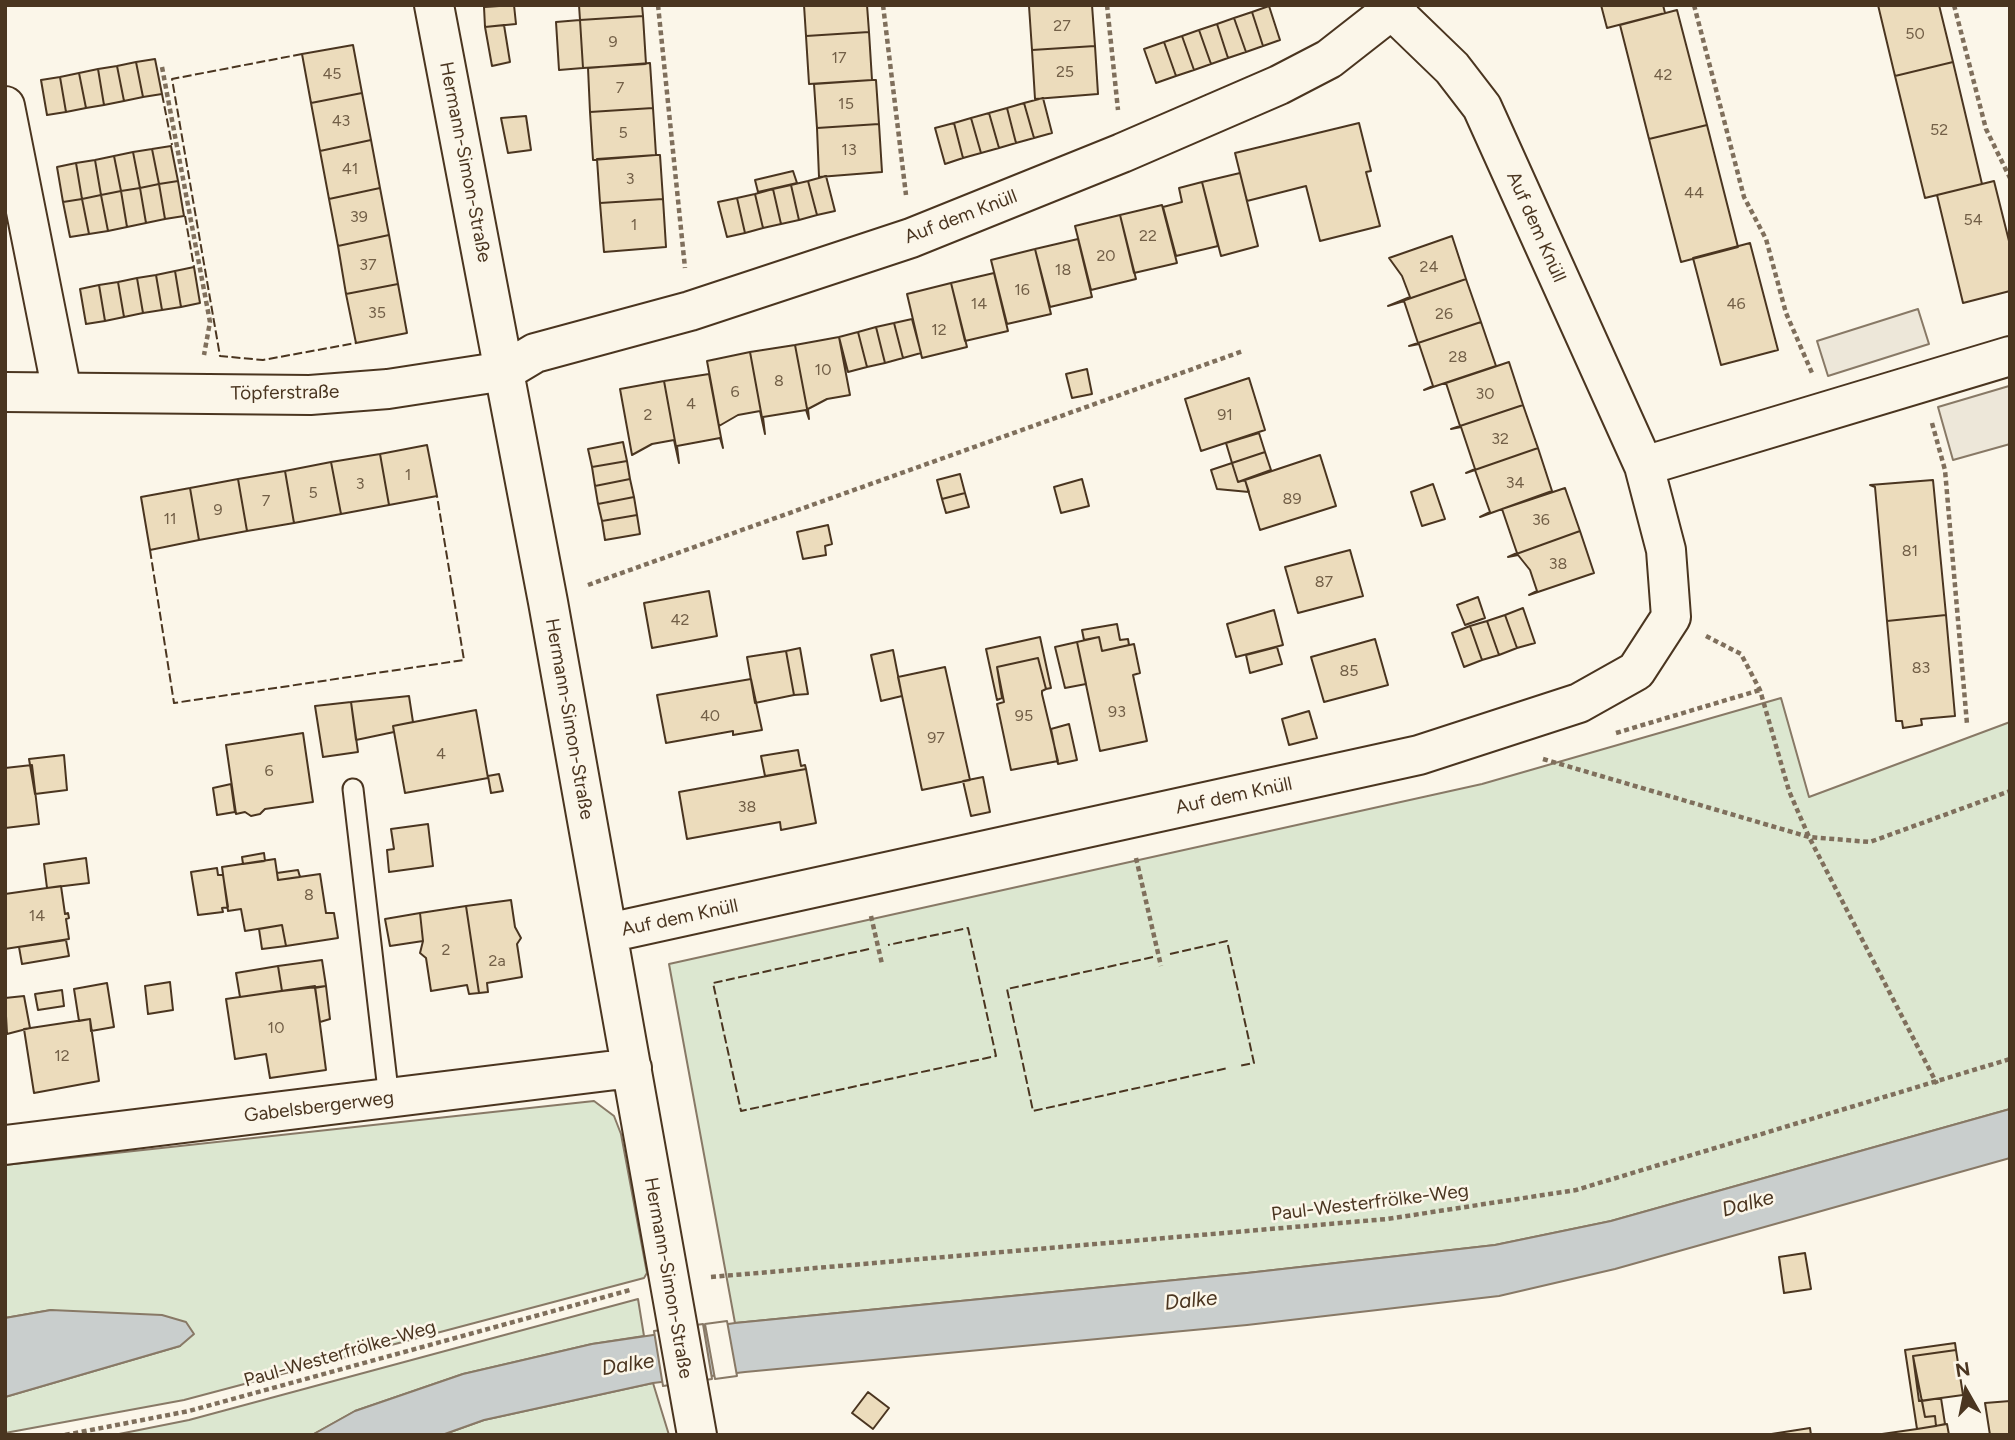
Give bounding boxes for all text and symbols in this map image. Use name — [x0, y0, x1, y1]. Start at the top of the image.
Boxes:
house number: 27 — [1053, 16, 1071, 36]
house number: 50 — [1905, 24, 1925, 44]
house number: 9 — [608, 32, 618, 52]
house number: 17 — [831, 48, 847, 68]
street label: Hermann-Simon-Straße — [434, 60, 496, 264]
house number: 25 — [1056, 62, 1074, 82]
house number: 45 — [322, 64, 342, 84]
house number: 42 — [1654, 65, 1672, 85]
house number: 7 — [616, 78, 624, 98]
house number: 15 — [838, 94, 854, 114]
house number: 43 — [332, 111, 350, 131]
house number: 52 — [1930, 120, 1948, 140]
house number: 5 — [618, 123, 628, 143]
house number: 13 — [841, 140, 857, 160]
house number: 41 — [342, 159, 358, 179]
street label: Auf dem Knüll — [1501, 168, 1571, 286]
house number: 3 — [626, 169, 634, 189]
house number: 44 — [1684, 183, 1704, 203]
street label: Auf dem Knüll — [902, 185, 1020, 249]
house number: 39 — [350, 207, 368, 227]
house number: 54 — [1963, 210, 1983, 230]
house number: 1 — [631, 215, 637, 235]
house number: 22 — [1139, 226, 1157, 246]
house number: 20 — [1096, 246, 1116, 266]
house number: 37 — [359, 255, 377, 275]
house number: 24 — [1420, 257, 1438, 277]
house number: 18 — [1055, 260, 1071, 280]
house number: 16 — [1014, 280, 1030, 300]
house number: 14 — [971, 294, 987, 314]
house number: 46 — [1727, 294, 1745, 314]
house number: 35 — [368, 303, 386, 323]
house number: 26 — [1435, 304, 1453, 324]
house number: 12 — [931, 320, 947, 340]
house number: 28 — [1449, 347, 1467, 367]
house number: 10 — [815, 360, 831, 380]
house number: 8 — [774, 371, 784, 391]
street label: Töpferstraße — [231, 381, 339, 405]
house number: 6 — [730, 382, 740, 402]
house number: 30 — [1476, 384, 1494, 404]
house number: 4 — [686, 394, 696, 414]
house number: 2 — [644, 405, 652, 425]
house number: 91 — [1217, 405, 1233, 425]
house number: 32 — [1491, 429, 1509, 449]
house number: 1 — [405, 465, 411, 485]
house number: 34 — [1506, 473, 1524, 493]
house number: 3 — [356, 474, 364, 494]
house number: 5 — [308, 483, 318, 503]
house number: 89 — [1283, 489, 1301, 509]
house number: 7 — [262, 491, 270, 511]
house number: 9 — [213, 500, 223, 520]
house number: 11 — [163, 509, 177, 529]
house number: 36 — [1532, 510, 1550, 530]
house number: 81 — [1902, 541, 1918, 561]
house number: 38 — [1549, 554, 1567, 574]
house number: 87 — [1315, 572, 1333, 592]
house number: 42 — [671, 610, 689, 630]
street label: Hermann-Simon-Straße — [540, 617, 598, 821]
house number: 83 — [1912, 658, 1930, 678]
house number: 85 — [1339, 661, 1359, 681]
house number: 93 — [1108, 702, 1126, 722]
house number: 40 — [700, 706, 720, 726]
house number: 95 — [1015, 706, 1033, 726]
house number: 97 — [927, 728, 945, 748]
house number: 4 — [436, 744, 446, 764]
house number: 6 — [264, 761, 274, 781]
street label: Auf dem Knüll — [1174, 773, 1294, 819]
house number: 38 — [738, 797, 756, 817]
house number: 8 — [304, 885, 314, 905]
street label: Auf dem Knüll — [620, 895, 740, 941]
house number: 14 — [29, 906, 45, 926]
house number: 2 — [442, 940, 450, 960]
house number: 2a — [488, 951, 506, 971]
house number: 10 — [268, 1018, 284, 1038]
house number: 12 — [54, 1046, 70, 1066]
street label: Gabelsbergerweg — [243, 1086, 395, 1128]
street label: Hermann-Simon-Straße — [639, 1176, 697, 1380]
street label: Paul-Westerfrölke-Weg — [1270, 1180, 1470, 1226]
water label: Dalke — [1719, 1185, 1777, 1223]
water label: Dalke — [1163, 1286, 1219, 1316]
street label: Paul-Westerfrölke-Weg — [241, 1316, 439, 1392]
water label: Dalke — [600, 1348, 656, 1382]
north arrow — [1931, 1356, 2001, 1426]
text: N — [1954, 1357, 1972, 1382]

